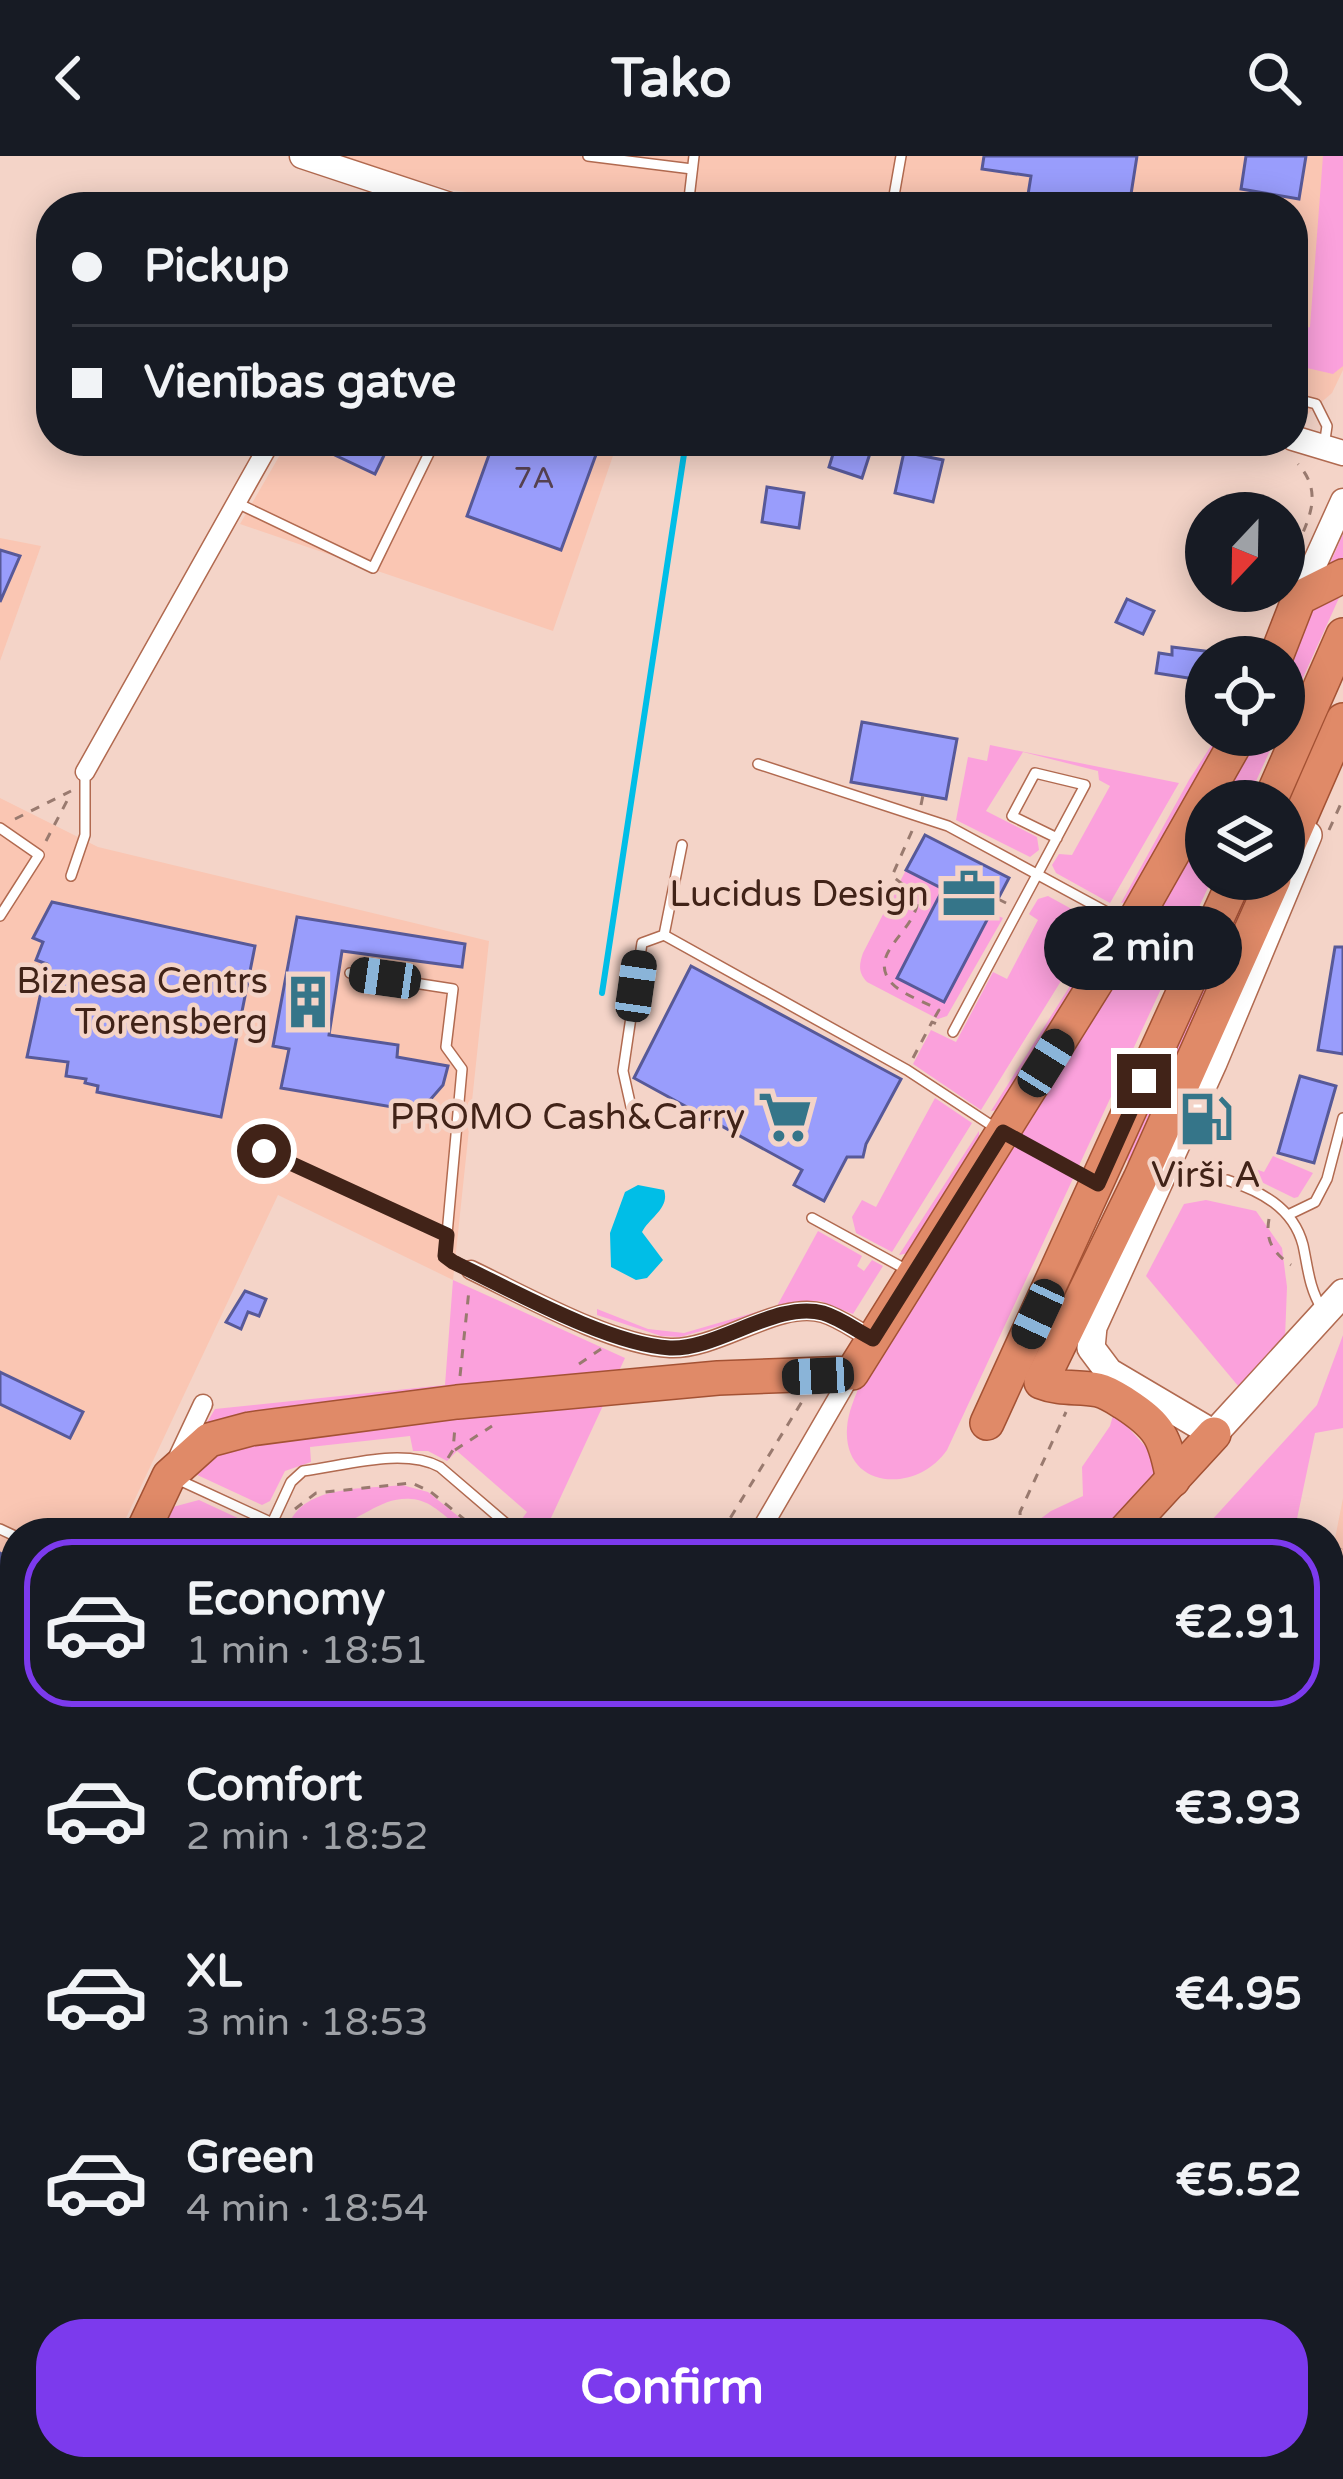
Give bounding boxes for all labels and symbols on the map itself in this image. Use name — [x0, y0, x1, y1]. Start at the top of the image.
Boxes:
house number: 7A — [513, 460, 555, 497]
north arrow — [1185, 492, 1305, 612]
office icon: Lucidus Design — [940, 865, 998, 923]
place label: Lucidus Design — [669, 873, 929, 916]
callout: 2 min — [1045, 907, 1243, 991]
car — [613, 948, 659, 1024]
car — [347, 955, 423, 1001]
place label: Biznesa Centrs Torensberg — [16, 960, 268, 1044]
building icon: Biznesa Centrs Torensberg — [279, 973, 337, 1031]
car — [1012, 1023, 1080, 1103]
route end — [1117, 1054, 1171, 1108]
supermarket icon: PROMO Cash&Carry — [756, 1088, 814, 1146]
fuel station icon: Virši A — [1177, 1090, 1235, 1148]
place label: PROMO Cash&Carry — [390, 1096, 745, 1139]
route start — [237, 1124, 291, 1178]
place label: Virši A — [1151, 1154, 1261, 1197]
car — [1006, 1274, 1070, 1354]
car — [781, 1356, 855, 1396]

